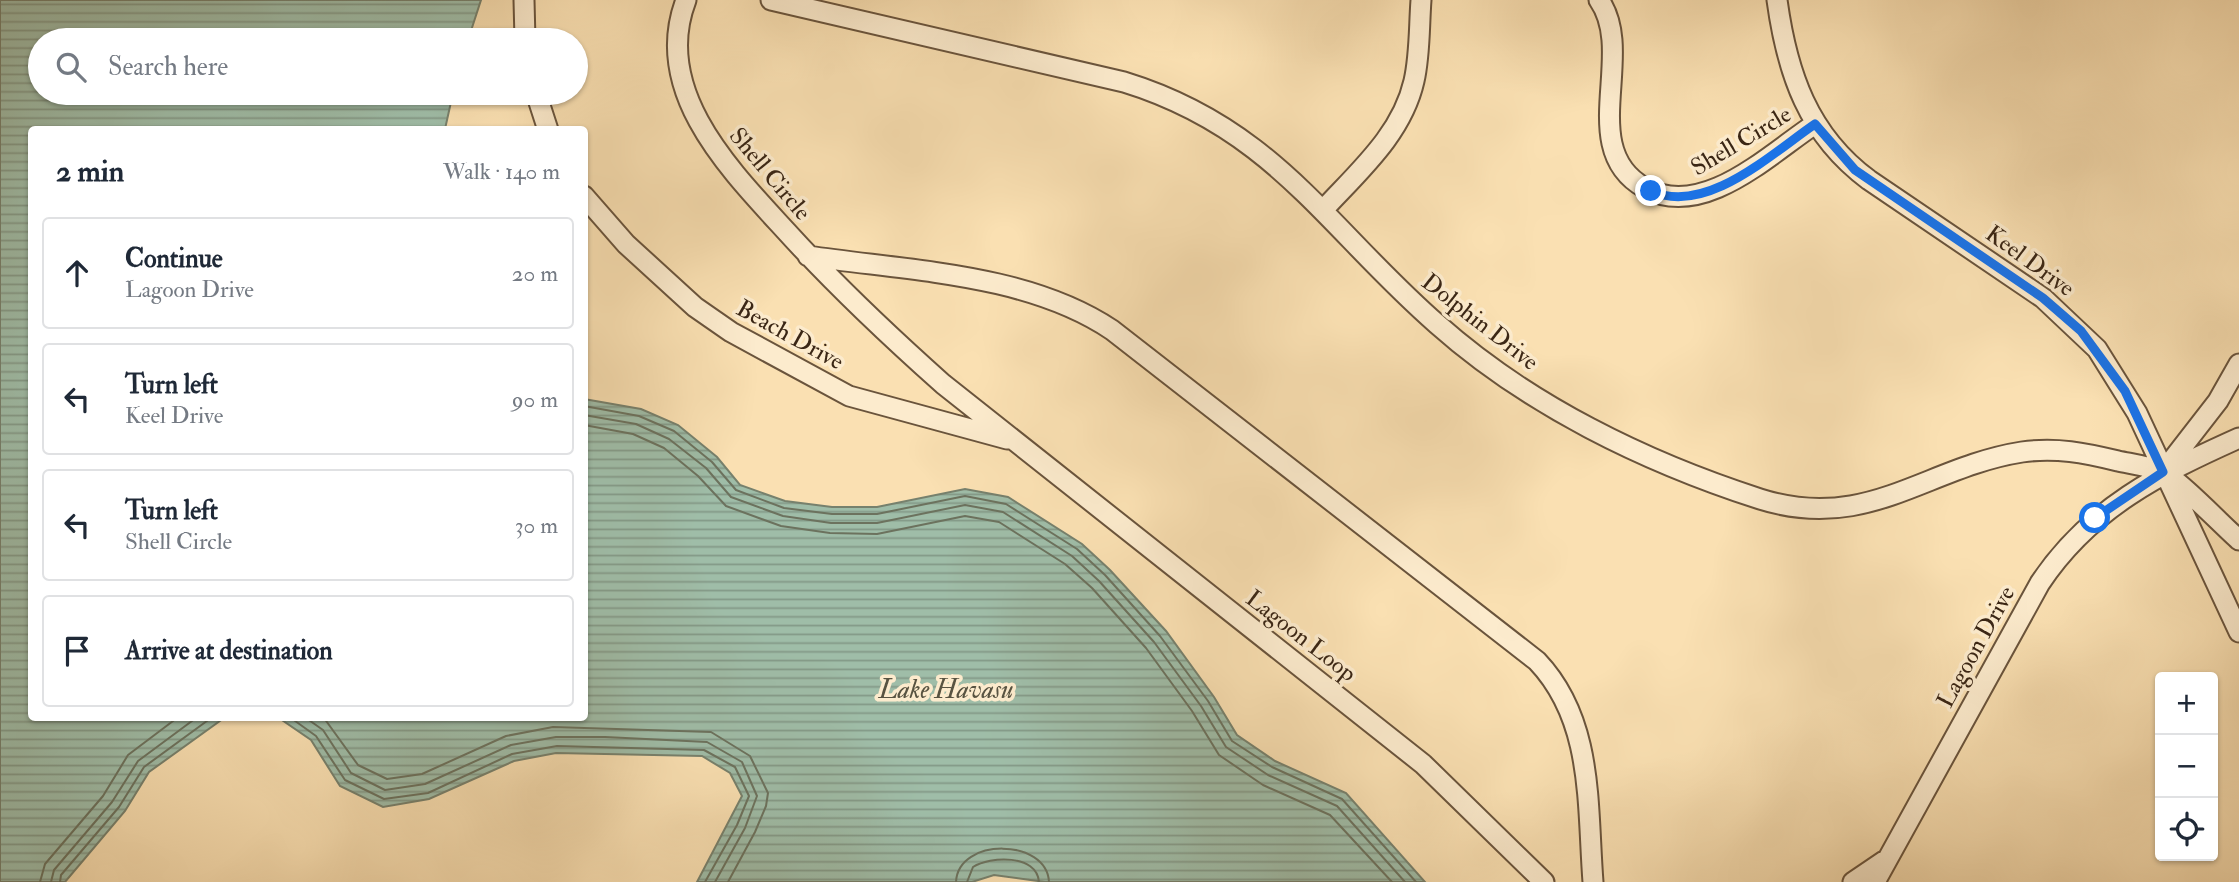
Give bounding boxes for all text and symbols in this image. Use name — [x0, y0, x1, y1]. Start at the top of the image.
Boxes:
search box — [28, 28, 588, 105]
icon: search — [52, 48, 90, 86]
text: Search here — [108, 51, 228, 83]
street label: Shell Circle — [1685, 99, 1797, 183]
street label: Shell Circle — [722, 121, 818, 227]
text: 2 min — [56, 153, 124, 190]
text: Walk · 140 m — [443, 157, 560, 186]
route end — [1635, 175, 1666, 206]
street label: Keel Drive — [1979, 218, 2081, 304]
text: Continue — [125, 243, 223, 275]
icon: ahead — [58, 254, 96, 292]
text: 20 m — [512, 259, 558, 288]
street label: Dolphin Drive — [1415, 267, 1545, 377]
text: Lagoon Drive — [125, 275, 254, 304]
street label: Beach Drive — [731, 293, 849, 377]
text: Turn left — [125, 369, 218, 401]
icon: left — [58, 380, 96, 418]
text: 90 m — [512, 385, 558, 414]
text: Keel Drive — [125, 401, 223, 430]
text: Turn left — [125, 495, 218, 527]
route start — [2079, 502, 2110, 533]
icon: left — [58, 506, 96, 544]
text: 30 m — [515, 511, 558, 540]
text: Shell Circle — [125, 527, 232, 556]
street label: Lagoon Drive — [1930, 581, 2022, 713]
street label: Lagoon Loop — [1239, 583, 1363, 689]
icon: arrive — [58, 632, 96, 670]
text: Arrive at destination — [125, 635, 333, 667]
map controls — [2155, 672, 2218, 861]
button: + — [2155, 672, 2218, 735]
water label: Lake Havasu — [878, 674, 1013, 706]
button: − — [2155, 735, 2218, 798]
button: locate — [2155, 798, 2218, 861]

